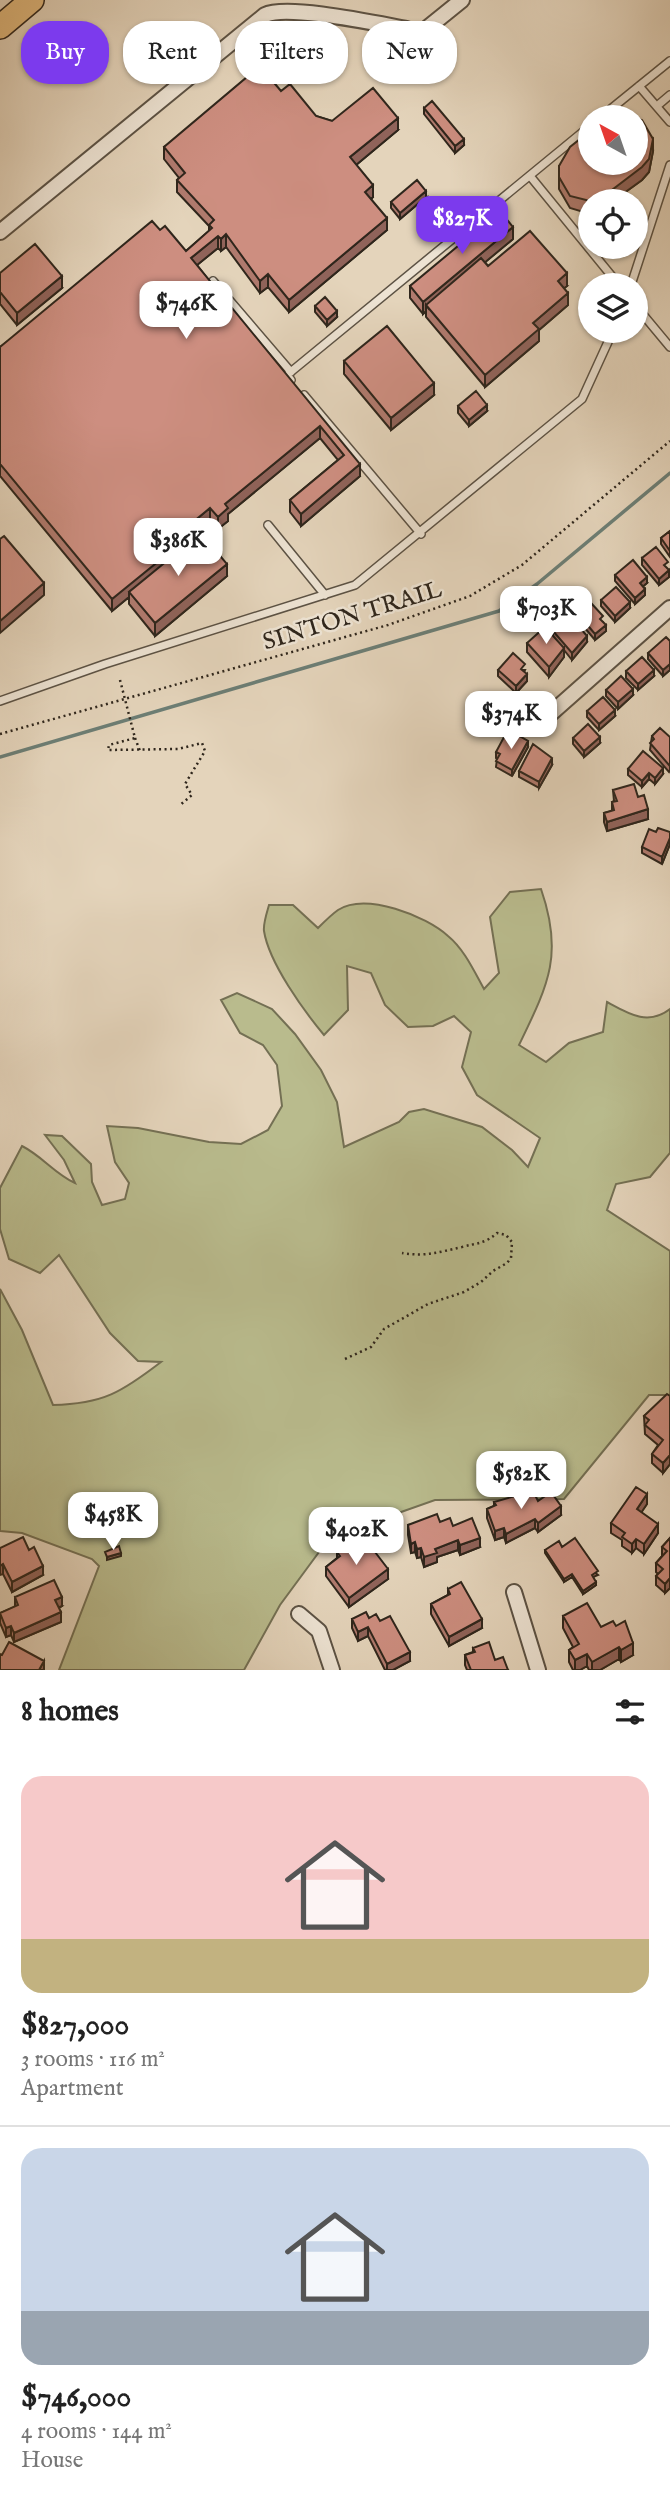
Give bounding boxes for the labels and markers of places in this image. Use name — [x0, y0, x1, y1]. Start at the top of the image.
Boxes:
pin: $827K — [413, 196, 511, 256]
pin: $746K — [137, 282, 235, 341]
pin: $386K — [129, 518, 227, 578]
pin: $703K — [497, 586, 595, 646]
pin: $374K — [462, 692, 560, 751]
pin: $582K — [472, 1452, 570, 1511]
pin: $458K — [64, 1492, 162, 1552]
pin: $402K — [307, 1508, 405, 1567]

